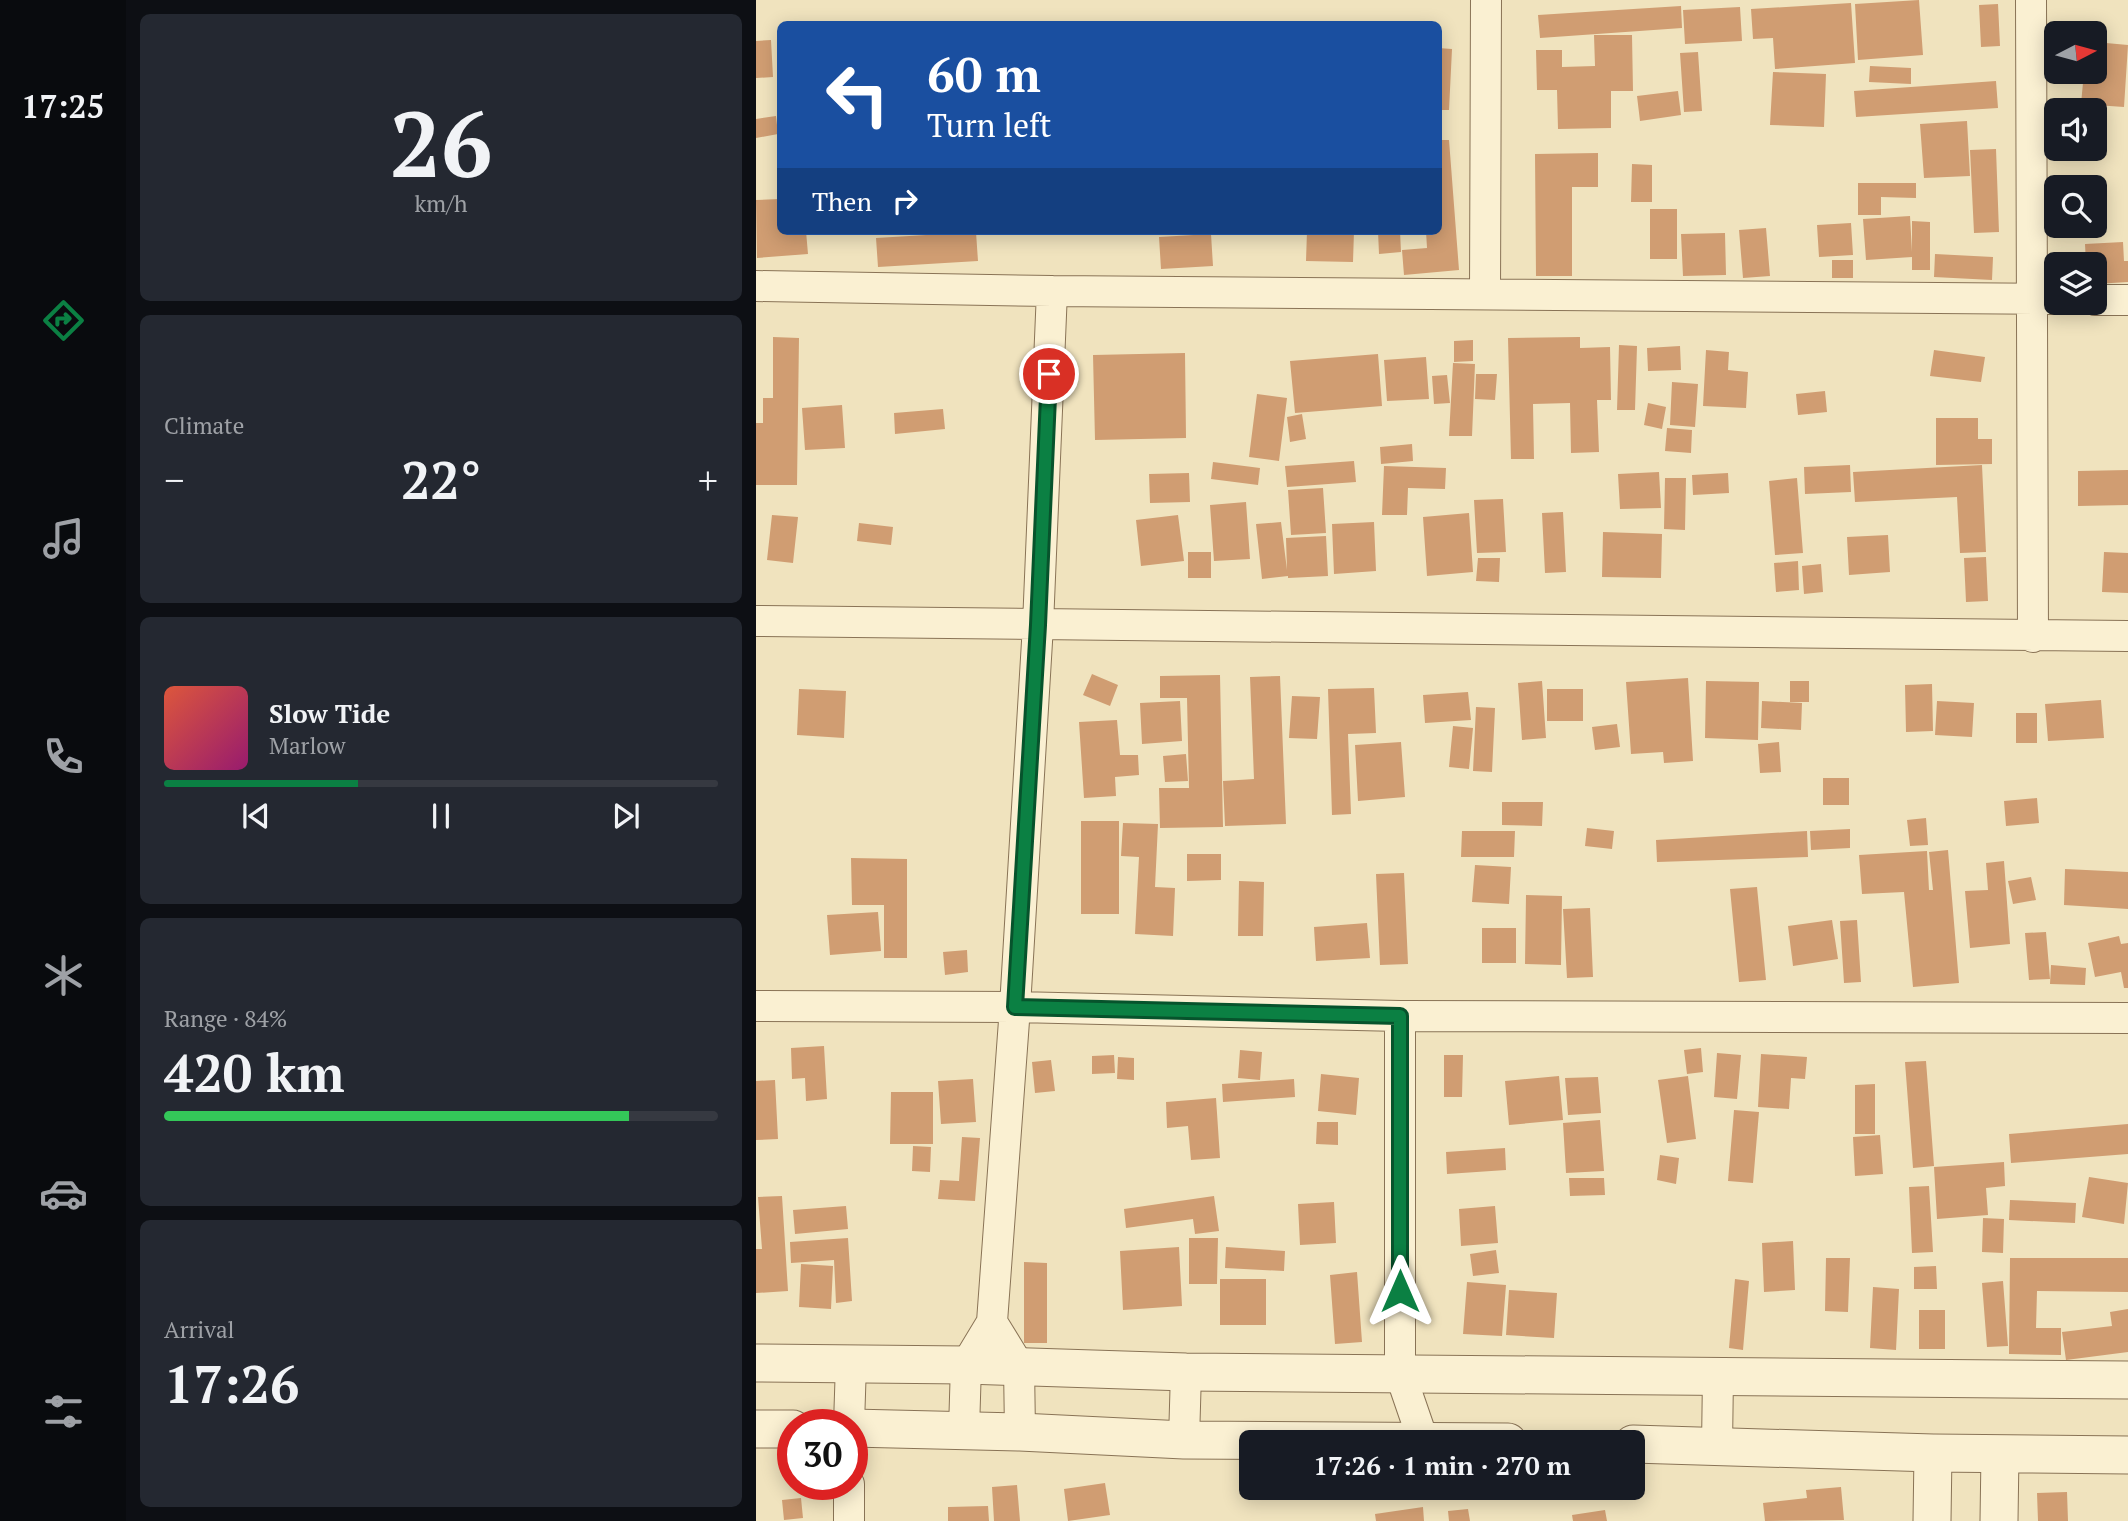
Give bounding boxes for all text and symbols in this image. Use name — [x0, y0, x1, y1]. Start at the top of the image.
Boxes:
north arrow — [2044, 21, 2107, 84]
map controls — [2044, 21, 2107, 315]
text: 60 m — [927, 41, 1041, 106]
icon: left — [812, 49, 903, 140]
text: 26 — [390, 82, 492, 203]
text: 17:25 — [21, 85, 105, 127]
button: sound — [2044, 98, 2107, 161]
text: Turn left — [927, 104, 1051, 146]
button: search — [2044, 175, 2107, 238]
icon: right — [886, 182, 924, 220]
text: Then — [812, 184, 872, 218]
text: km/h — [414, 188, 468, 219]
button: layers — [2044, 252, 2107, 315]
icon: directions — [39, 296, 88, 345]
pin — [1019, 344, 1079, 404]
icon: arrive — [1030, 355, 1068, 393]
text: Climate — [164, 410, 244, 441]
text: 22° — [401, 445, 481, 514]
text: − — [164, 455, 184, 505]
text: + — [698, 455, 718, 505]
icon: music — [39, 514, 88, 563]
text: Slow Tide — [269, 696, 390, 730]
text: Marlow — [269, 730, 346, 761]
icon: phone — [39, 732, 88, 781]
icon: previous — [237, 797, 275, 835]
icon: pause — [422, 797, 460, 835]
icon: next — [607, 797, 645, 835]
icon: climate — [39, 951, 88, 1000]
text: Range · 84% — [164, 1003, 287, 1034]
text: 420 km — [164, 1038, 345, 1107]
icon: car — [39, 1169, 88, 1218]
position arrow — [1363, 1254, 1437, 1328]
text: Arrival — [164, 1314, 235, 1345]
text: 17:26 — [164, 1349, 299, 1418]
icon: filters — [39, 1387, 88, 1436]
speed limit sign: 30 — [777, 1409, 868, 1500]
text: 17:26 · 1 min · 270 m — [1313, 1448, 1571, 1482]

